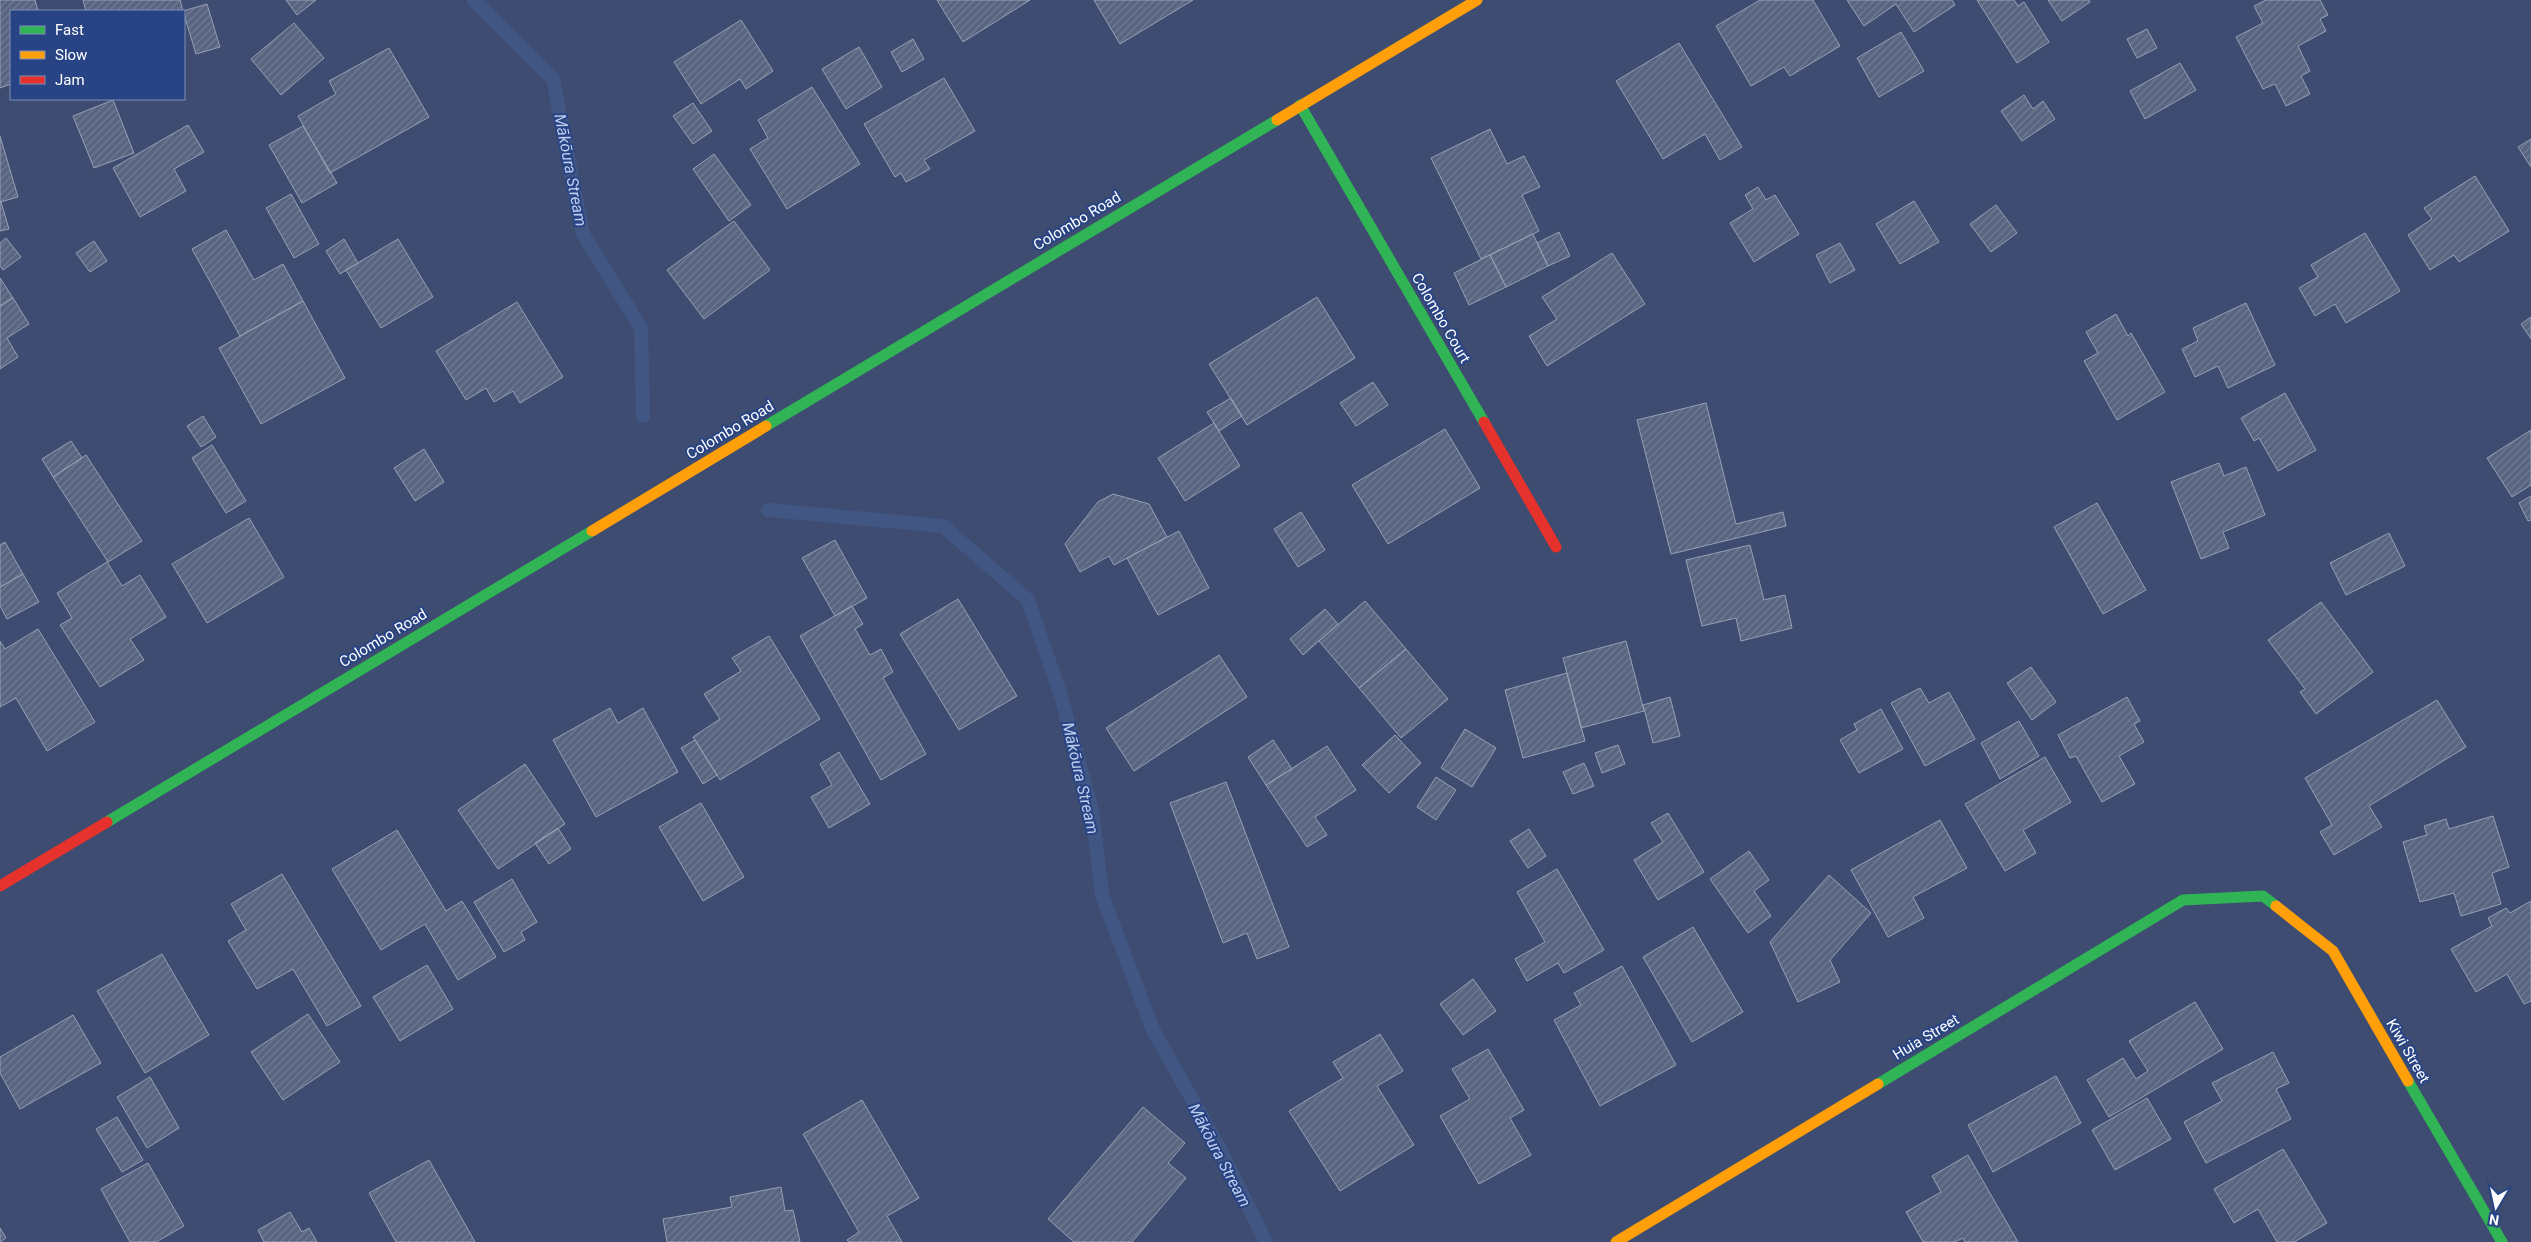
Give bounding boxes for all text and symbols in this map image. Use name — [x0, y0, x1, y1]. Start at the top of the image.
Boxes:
legend — [10, 10, 185, 100]
text: Fast — [55, 21, 84, 39]
text: Slow — [55, 46, 87, 64]
text: Jam — [55, 71, 85, 89]
water label: Mākōura Stream — [550, 112, 591, 228]
street label: Colombo Road — [1030, 188, 1124, 254]
street label: Colombo Court — [1408, 270, 1474, 366]
street label: Colombo Road — [683, 397, 777, 463]
street label: Colombo Road — [336, 605, 430, 671]
water label: Mākōura Stream — [1058, 720, 1103, 836]
street label: Huia Street — [1890, 1010, 1962, 1064]
street label: Kiwi Street — [2382, 1016, 2434, 1086]
water label: Mākōura Stream — [1184, 1100, 1255, 1210]
north arrow — [2471, 1182, 2521, 1232]
text: N — [2488, 1211, 2500, 1229]

